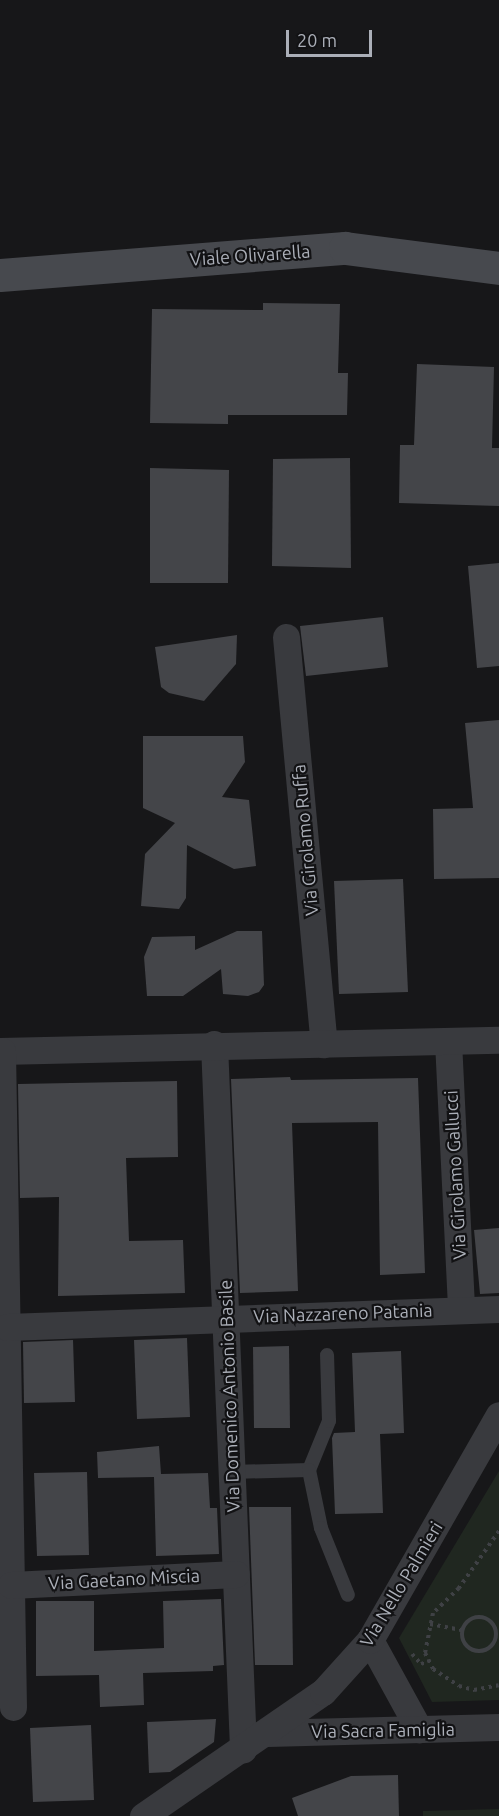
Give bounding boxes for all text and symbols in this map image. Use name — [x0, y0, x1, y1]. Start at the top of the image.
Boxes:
scale bar — [289, 18, 374, 56]
text: 20 m — [297, 30, 337, 50]
street label: Viale Olivarella — [189, 240, 311, 270]
street label: Via Girolamo Ruffa — [288, 763, 322, 917]
street label: Via Girolamo Gallucci — [440, 1090, 470, 1260]
street label: Via Domenico Antonio Basile — [214, 1279, 244, 1513]
street label: Via Nazzareno Patania — [253, 1299, 433, 1327]
street label: Via Nello Palmieri — [355, 1517, 447, 1651]
street label: Via Gaetano Miscia — [48, 1564, 200, 1594]
street label: Via Sacra Famiglia — [311, 1718, 455, 1742]

